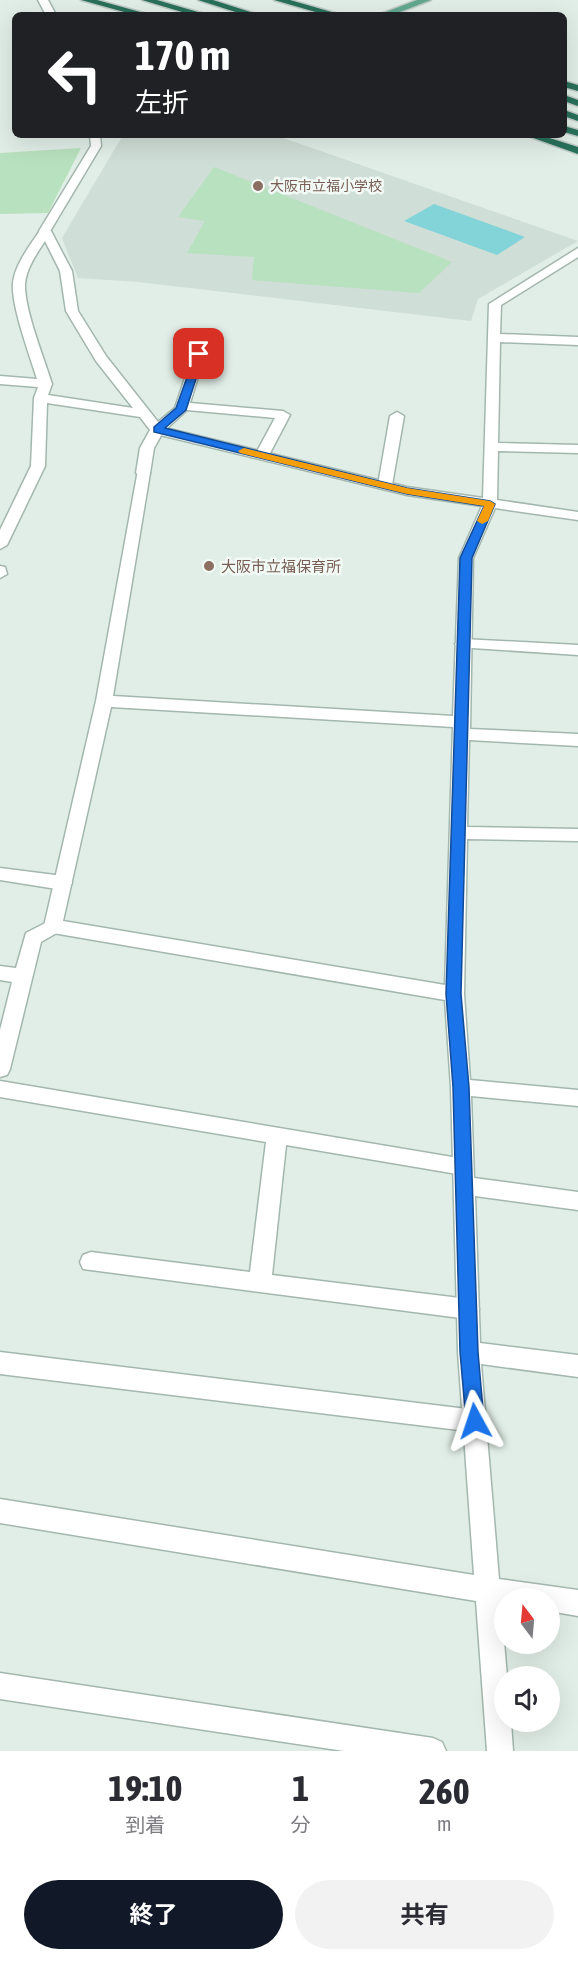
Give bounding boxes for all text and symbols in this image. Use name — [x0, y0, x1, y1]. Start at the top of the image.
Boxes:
text: 170 m — [135, 31, 230, 79]
icon: left — [36, 36, 114, 114]
text: 左折 — [135, 87, 189, 118]
place label: 大阪市立福小学校 — [270, 178, 382, 194]
marker: 大阪市立福小学校 — [251, 179, 265, 193]
pin — [173, 328, 224, 379]
icon: arrive — [182, 337, 215, 370]
place label: 大阪市立福保育所 — [221, 558, 341, 575]
marker: 大阪市立福保育所 — [202, 559, 216, 573]
position arrow — [443, 1389, 507, 1453]
north arrow — [494, 1588, 560, 1654]
map controls — [494, 1588, 560, 1732]
button: sound — [494, 1666, 560, 1732]
text: 19:10 — [108, 1767, 182, 1809]
text: 1 — [292, 1767, 309, 1809]
text: 260 — [419, 1770, 470, 1812]
text: m — [437, 1812, 452, 1835]
text: 到着 — [125, 1813, 165, 1836]
text: 分 — [291, 1813, 311, 1836]
button: 終了 — [24, 1880, 283, 1949]
button: 共有 — [295, 1880, 554, 1949]

